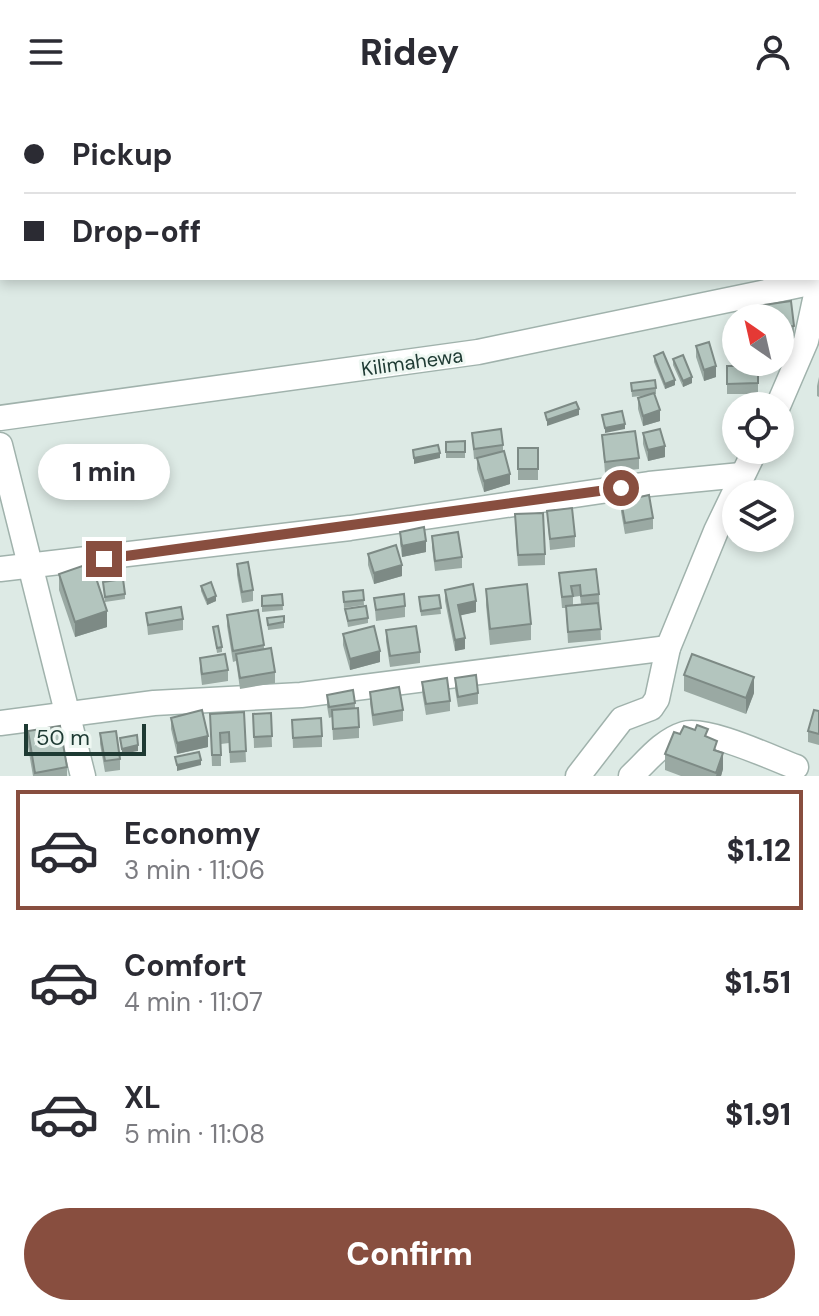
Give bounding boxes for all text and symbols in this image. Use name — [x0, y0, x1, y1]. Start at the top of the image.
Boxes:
text: Ridey — [360, 29, 459, 76]
icon: menu — [24, 30, 68, 74]
icon: person — [751, 30, 795, 74]
text: Pickup — [72, 135, 172, 174]
text: Drop-off — [72, 212, 201, 251]
north arrow — [722, 304, 794, 376]
map controls — [722, 304, 794, 552]
street label: Kilimahewa — [359, 342, 465, 382]
button: locate — [722, 392, 794, 464]
callout: 1 min — [38, 443, 170, 499]
text: 1 min — [72, 455, 136, 489]
route start — [603, 470, 639, 506]
button: layers — [722, 480, 794, 552]
route end — [86, 541, 122, 577]
scale bar — [24, 720, 146, 756]
text: 50 m — [36, 723, 90, 752]
icon: car — [28, 814, 100, 886]
text: Economy — [124, 814, 261, 853]
text: $1.12 — [727, 831, 791, 870]
text: 3 min · 11:06 — [124, 853, 265, 887]
icon: car — [28, 946, 100, 1018]
text: Comfort — [124, 946, 247, 985]
text: $1.51 — [724, 963, 791, 1002]
text: 4 min · 11:07 — [124, 985, 263, 1019]
icon: car — [28, 1078, 100, 1150]
text: XL — [124, 1078, 161, 1117]
text: $1.91 — [725, 1095, 791, 1134]
text: 5 min · 11:08 — [124, 1117, 265, 1151]
button: Confirm — [24, 1208, 795, 1300]

